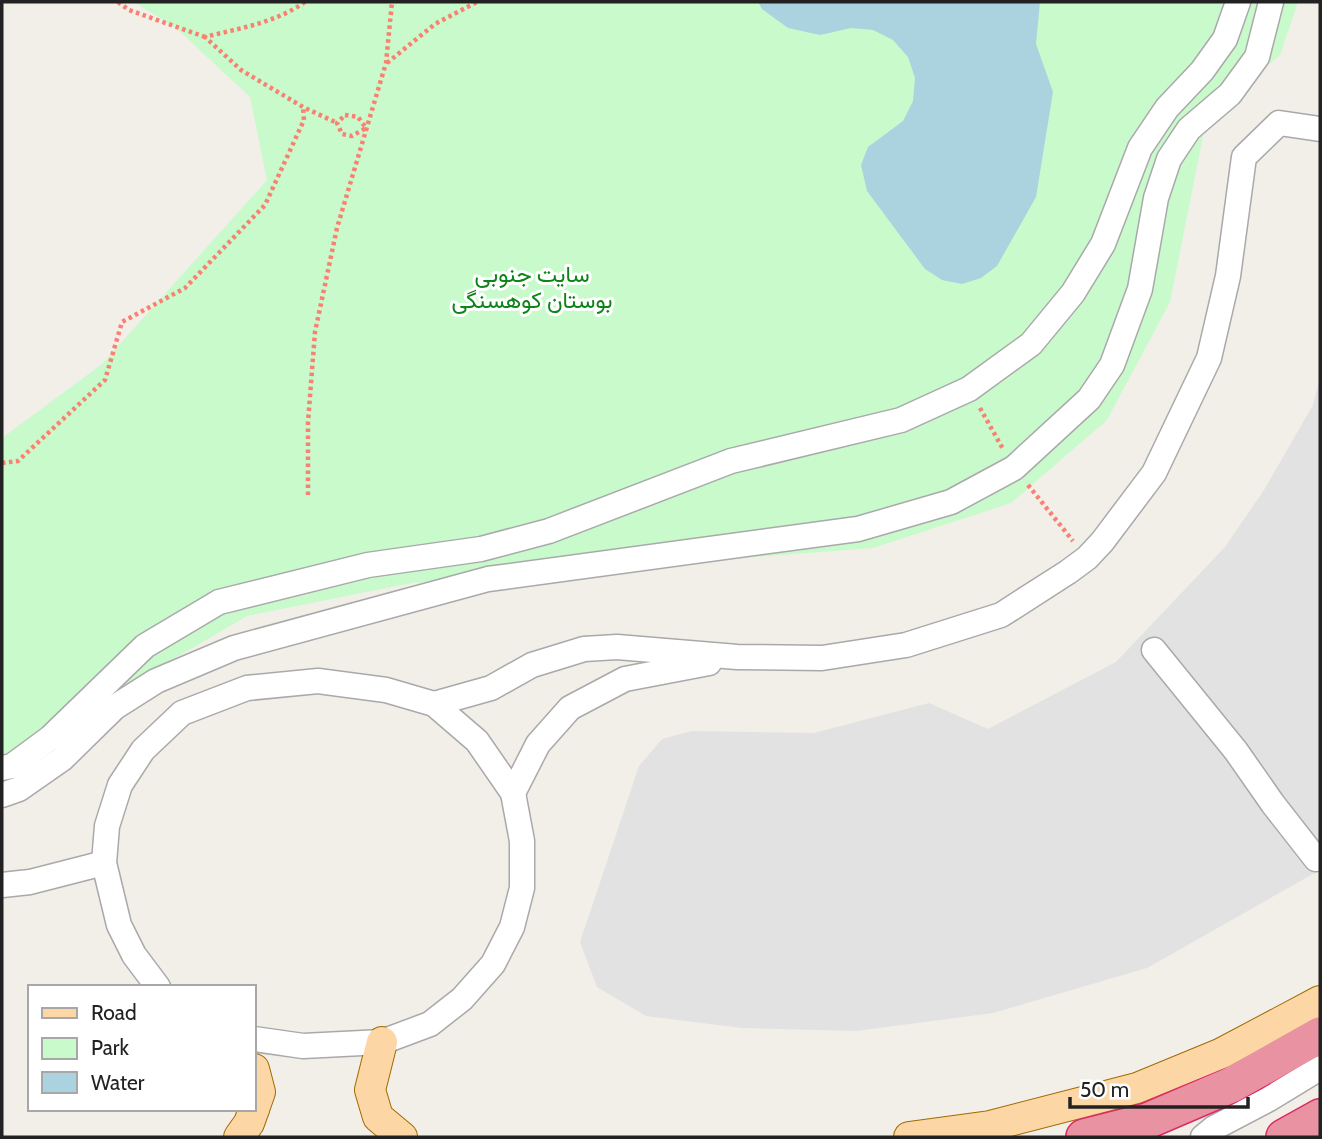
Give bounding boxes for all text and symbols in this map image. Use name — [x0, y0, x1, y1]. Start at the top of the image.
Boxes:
park label: سایت جنوبی بوستان کوهسنگی — [452, 260, 612, 315]
legend — [28, 985, 256, 1111]
text: Road — [91, 1000, 137, 1025]
text: Park — [91, 1035, 129, 1060]
scale bar — [1070, 1066, 1248, 1110]
text: Water — [91, 1070, 145, 1095]
text: 50 m — [1080, 1077, 1129, 1102]

